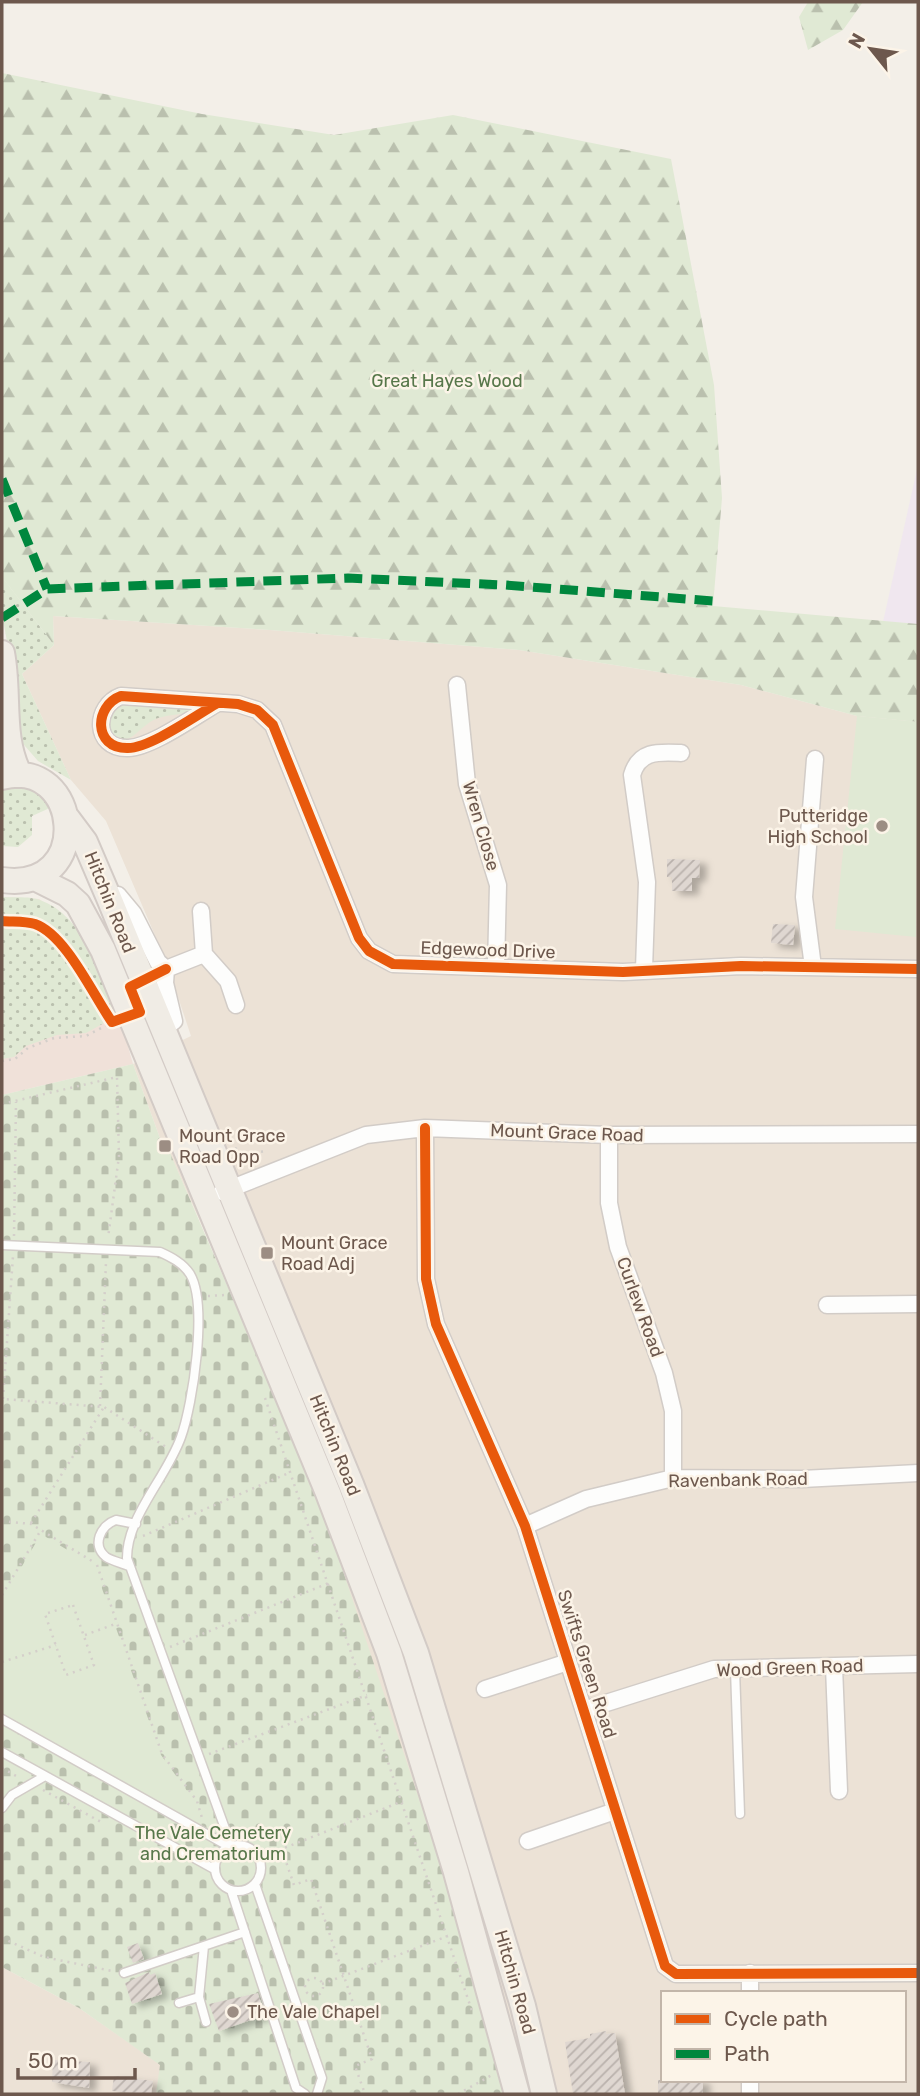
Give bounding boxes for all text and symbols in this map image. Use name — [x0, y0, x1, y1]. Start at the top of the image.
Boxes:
north arrow — [836, 14, 906, 84]
text: N — [843, 29, 870, 52]
park label: Great Hayes Wood — [371, 370, 523, 392]
street label: Wren Close — [458, 779, 504, 873]
place label: Putteridge High School — [768, 805, 868, 848]
marker: Putteridge High School — [874, 818, 890, 834]
street label: Hitchin Road — [80, 848, 140, 956]
street label: Edgewood Drive — [420, 937, 556, 963]
street label: Mount Grace Road — [490, 1119, 644, 1147]
place label: Mount Grace Road Opp — [179, 1125, 286, 1168]
marker: Mount Grace Road Opp — [157, 1138, 173, 1154]
place label: Mount Grace Road Adj — [281, 1232, 388, 1275]
marker: Mount Grace Road Adj — [259, 1245, 275, 1261]
street label: Curlew Road — [612, 1254, 668, 1360]
street label: Hitchin Road — [305, 1391, 365, 1499]
street label: Ravenbank Road — [668, 1468, 808, 1492]
street label: Swifts Green Road — [553, 1587, 621, 1741]
street label: Wood Green Road — [716, 1654, 864, 1682]
park label: The Vale Cemetery and Crematorium — [135, 1822, 291, 1865]
street label: Hitchin Road — [490, 1927, 540, 2037]
legend — [661, 1991, 906, 2082]
place label: The Vale Chapel — [247, 2001, 380, 2023]
marker: The Vale Chapel — [225, 2004, 241, 2020]
text: Cycle path — [724, 2006, 828, 2031]
scale bar — [18, 2036, 135, 2080]
text: Path — [724, 2041, 770, 2066]
text: 50 m — [28, 2048, 78, 2073]

